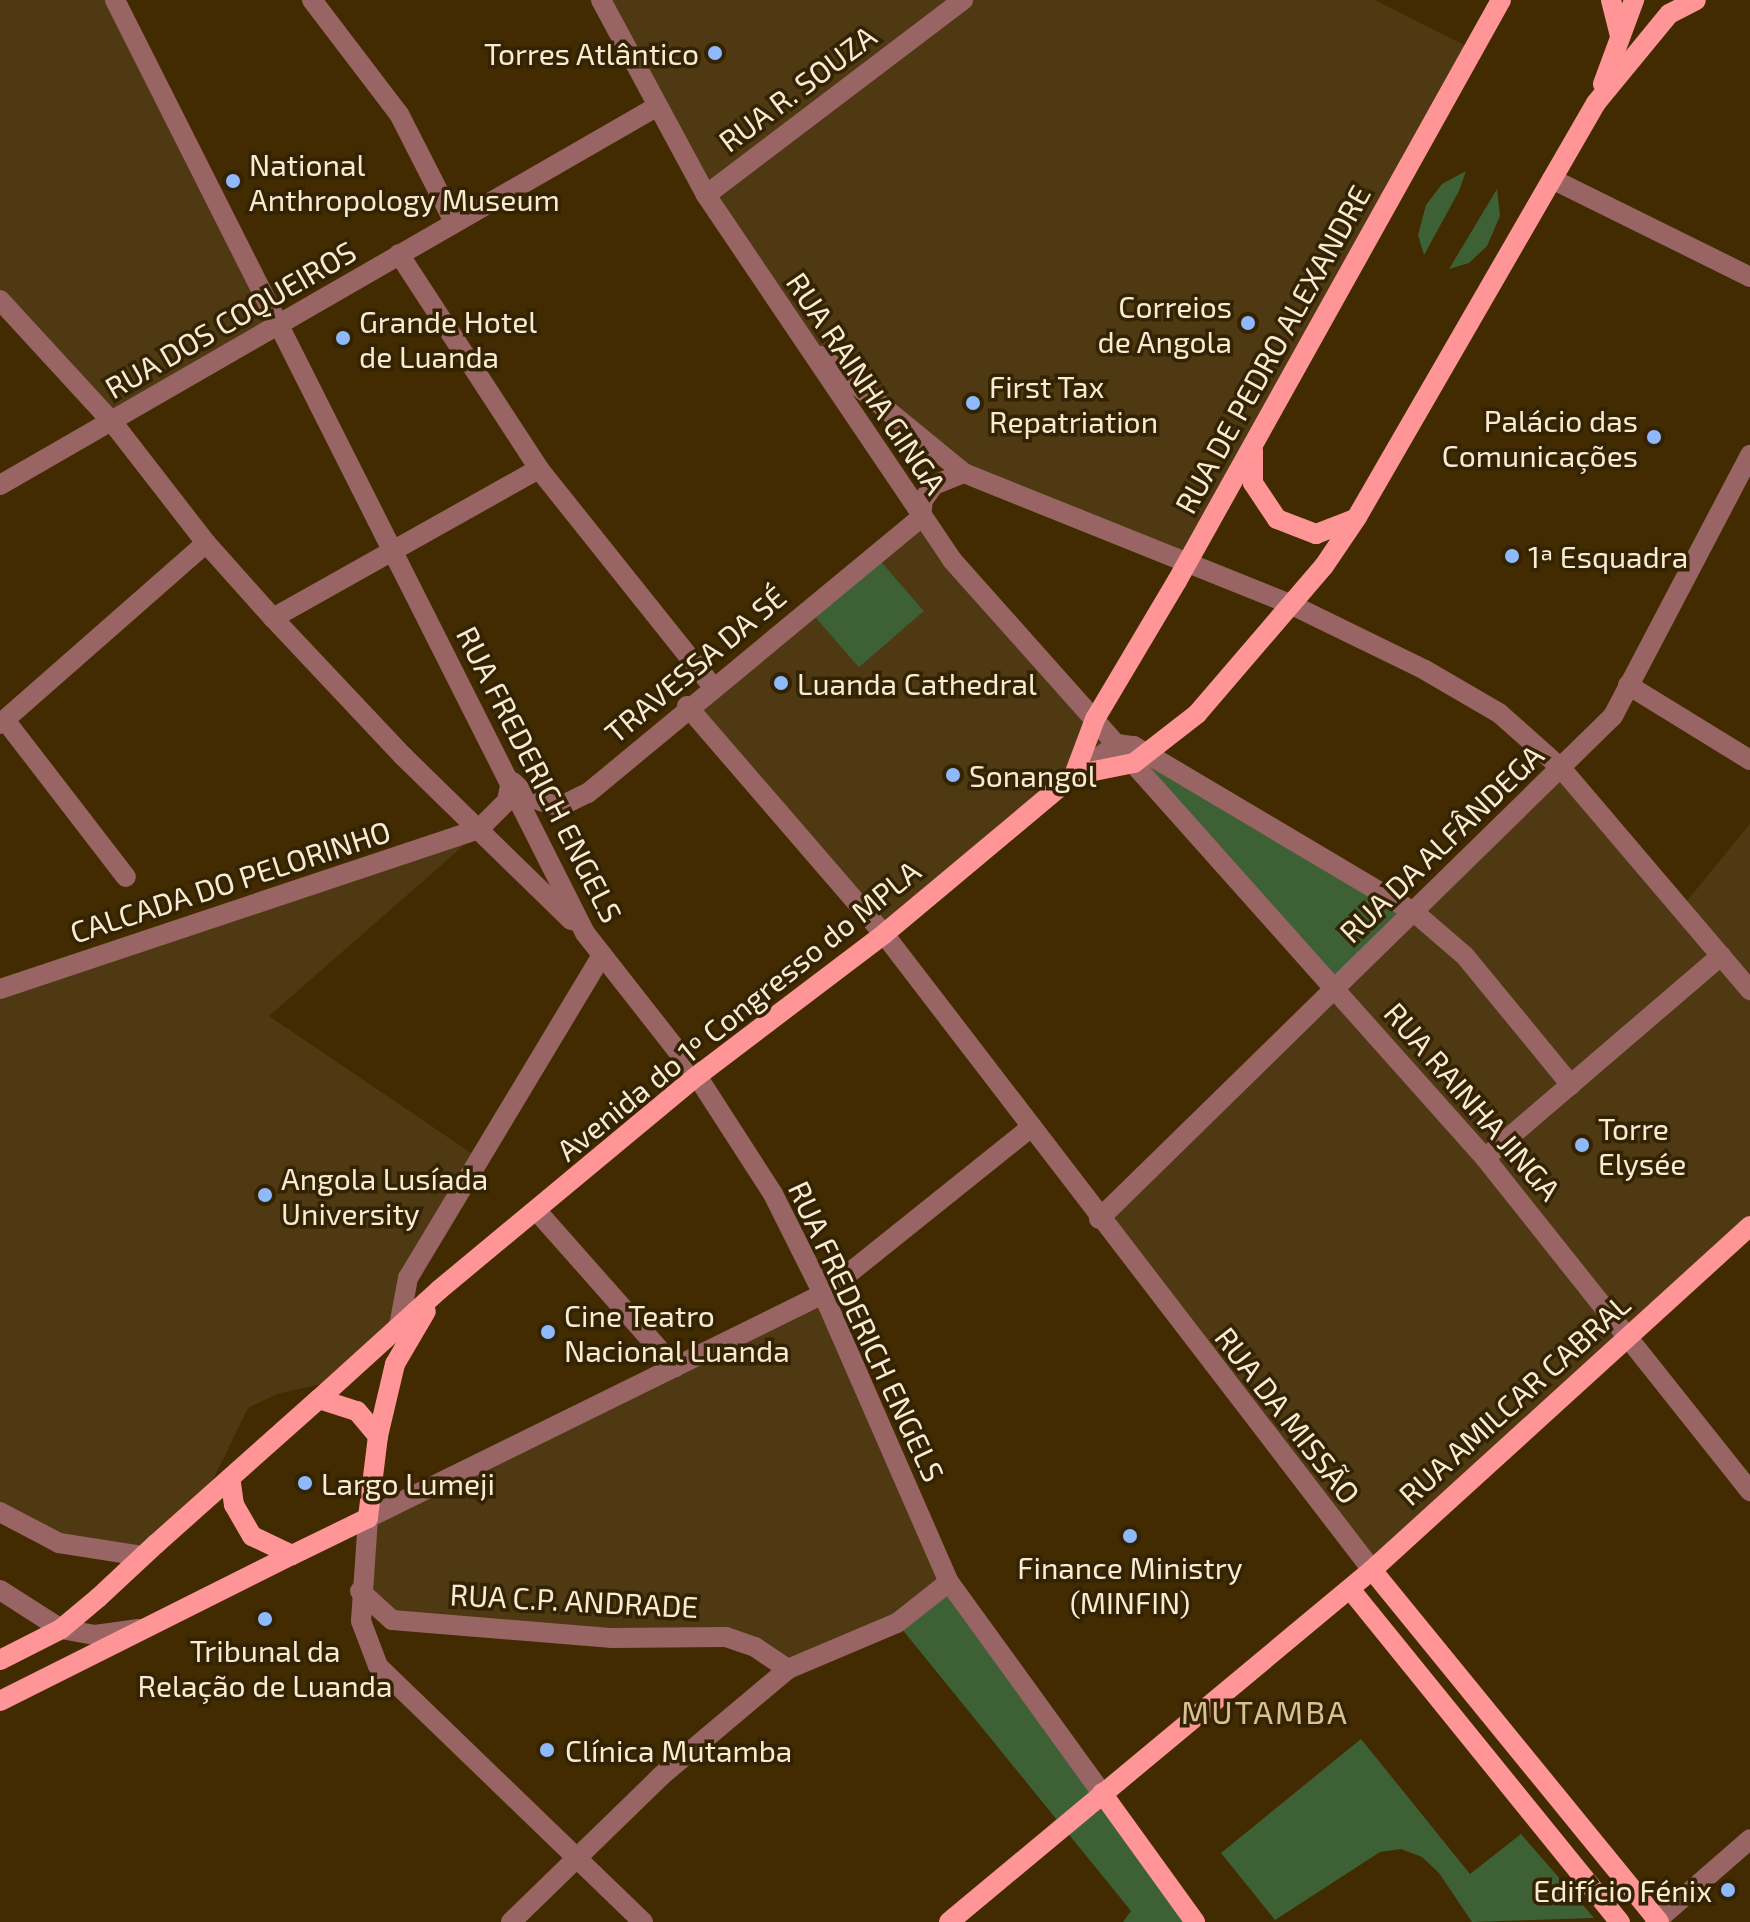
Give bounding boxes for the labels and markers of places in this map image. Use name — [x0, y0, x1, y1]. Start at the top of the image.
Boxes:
place label: Torres Atlântico — [483, 35, 699, 71]
marker: Torres Atlântico — [706, 44, 724, 62]
place label: National Anthropology Museum — [249, 146, 560, 216]
marker: National Anthropology Museum — [224, 172, 242, 190]
place label: Correios de Angola — [1097, 288, 1232, 358]
place label: Grande Hotel de Luanda — [359, 303, 537, 374]
marker: Correios de Angola — [1239, 314, 1257, 332]
marker: Grande Hotel de Luanda — [334, 329, 352, 347]
place label: First Tax Repatriation — [989, 368, 1158, 438]
marker: First Tax Repatriation — [964, 394, 982, 412]
place label: Palácio das Comunicações — [1442, 402, 1638, 472]
marker: Palácio das Comunicações — [1645, 428, 1663, 446]
place label: 1ª Esquadra — [1528, 538, 1688, 574]
marker: 1ª Esquadra — [1503, 547, 1521, 565]
place label: Luanda Cathedral — [797, 665, 1037, 701]
marker: Luanda Cathedral — [772, 674, 790, 692]
place label: Sonangol — [969, 757, 1097, 793]
marker: Sonangol — [944, 766, 962, 784]
place label: Torre Elysée — [1598, 1110, 1686, 1180]
marker: Torre Elysée — [1573, 1136, 1591, 1154]
place label: Angola Lusíada University — [281, 1160, 488, 1230]
marker: Angola Lusíada University — [256, 1186, 274, 1204]
place label: Cine Teatro Nacional Luanda — [564, 1297, 790, 1368]
marker: Cine Teatro Nacional Luanda — [539, 1323, 557, 1341]
place label: Largo Lumeji — [321, 1465, 495, 1501]
marker: Largo Lumeji — [296, 1474, 314, 1492]
marker: Finance Ministry (MINFIN) — [1121, 1527, 1139, 1545]
place label: Finance Ministry (MINFIN) — [1017, 1549, 1243, 1620]
marker: Tribunal da Relação de Luanda — [256, 1610, 274, 1628]
place label: Tribunal da Relação de Luanda — [138, 1632, 392, 1702]
place label: Clínica Mutamba — [565, 1732, 792, 1768]
marker: Clínica Mutamba — [536, 1739, 558, 1761]
place label: Edifício Fénix — [1533, 1872, 1712, 1908]
marker: Edifício Fénix — [1719, 1881, 1737, 1899]

